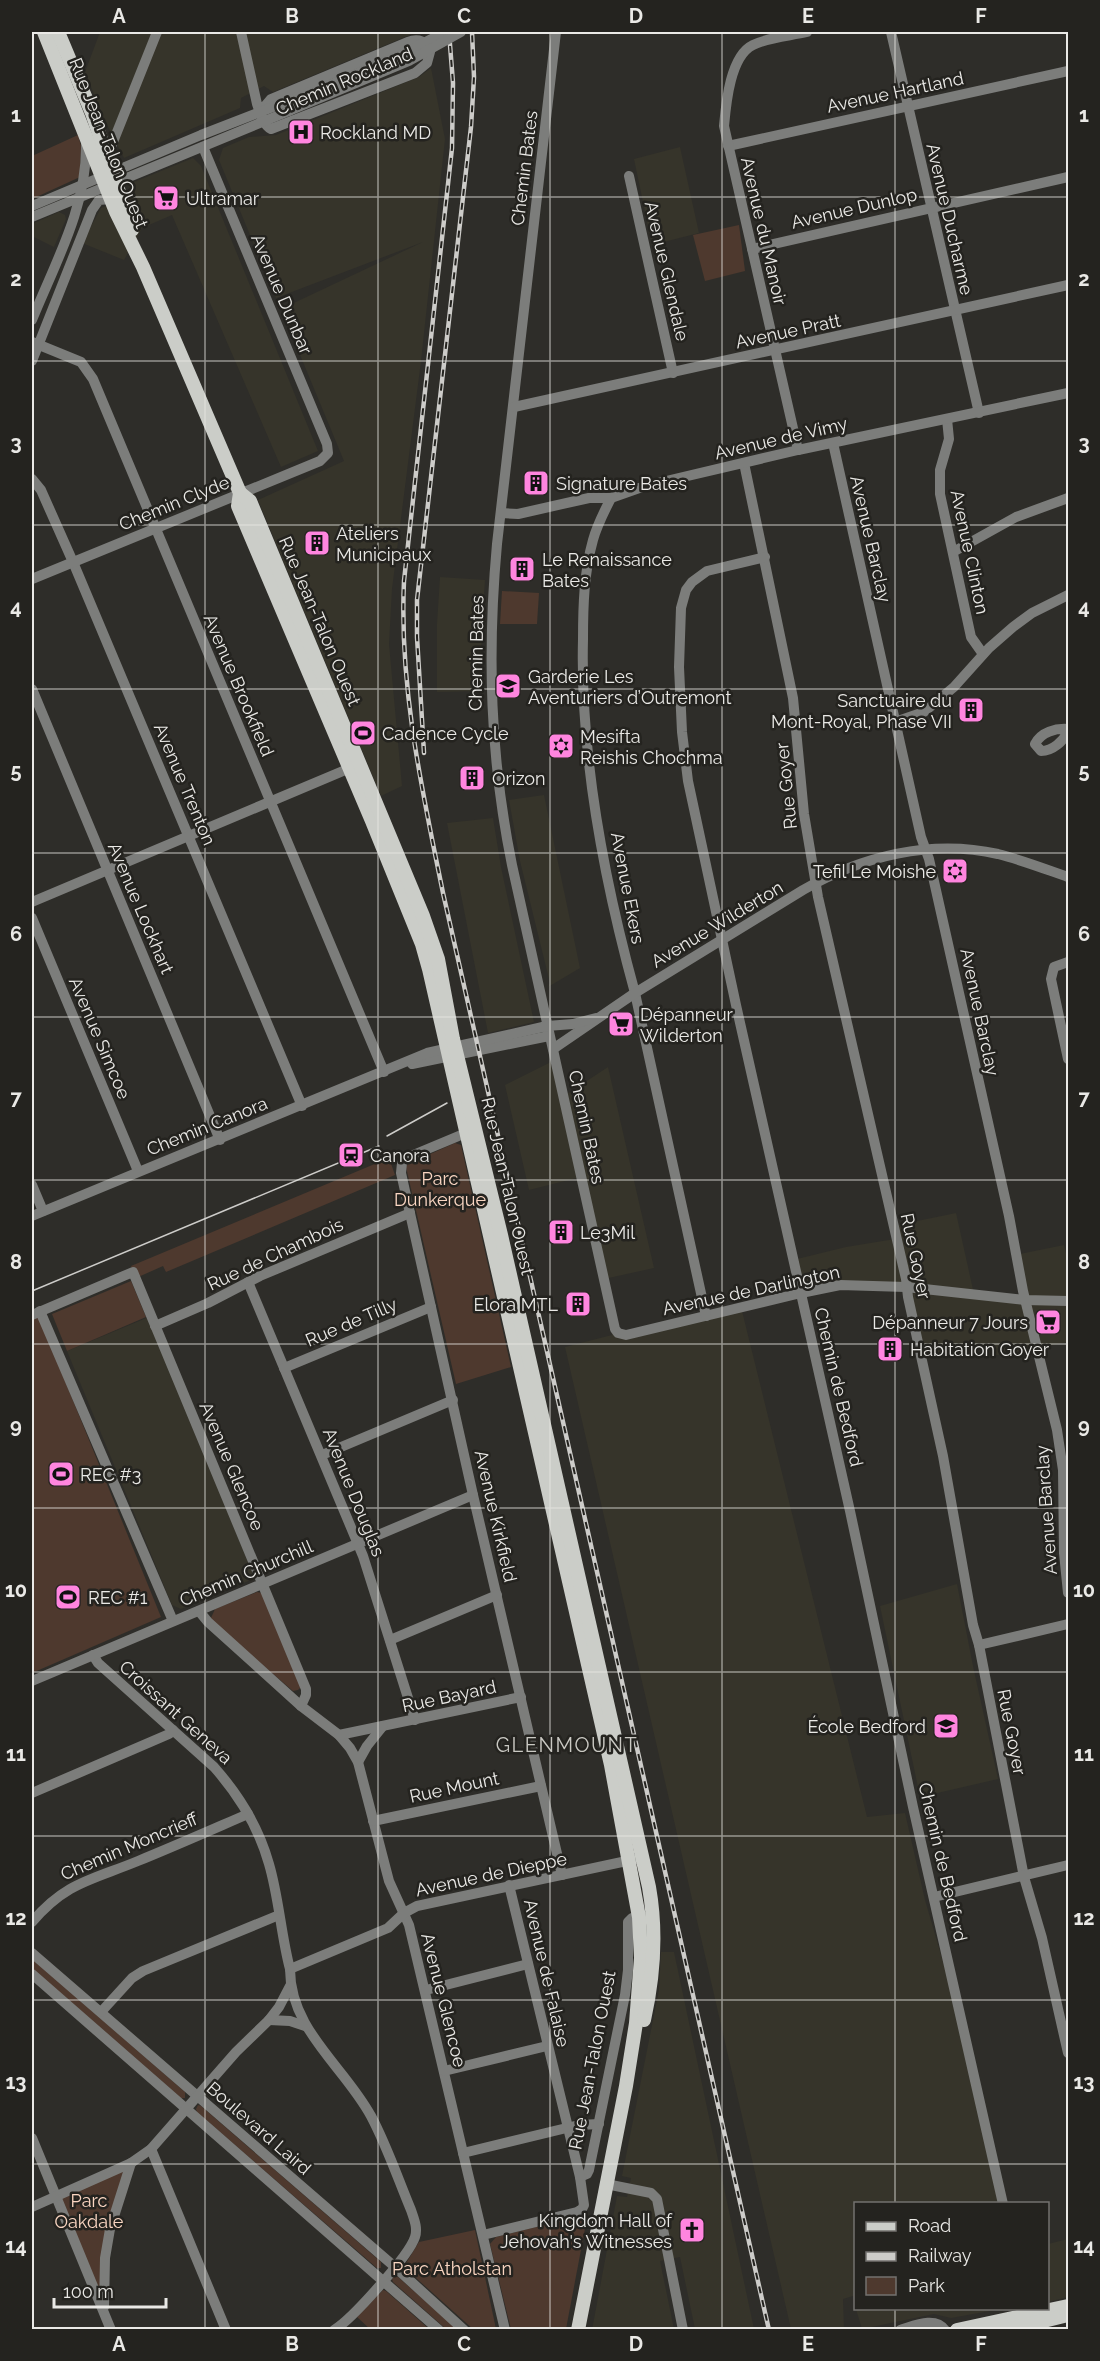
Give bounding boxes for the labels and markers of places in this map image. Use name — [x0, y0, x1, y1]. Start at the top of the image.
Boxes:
hospital icon: Rockland MD — [286, 117, 316, 147]
place label: Rockland MD — [320, 122, 431, 143]
supermarket icon: Ultramar — [151, 183, 181, 213]
place label: Ultramar — [186, 188, 260, 209]
building icon: Signature Bates — [521, 468, 551, 498]
place label: Signature Bates — [556, 473, 687, 494]
place label: Ateliers Municipaux — [336, 523, 431, 565]
building icon: Ateliers Municipaux — [302, 528, 332, 558]
place label: Le Renaissance Bates — [542, 549, 672, 591]
building icon: Le Renaissance Bates — [507, 554, 537, 584]
place label: Garderie Les Aventuriers d’Outremont — [528, 666, 731, 708]
school or university icon: Garderie Les Aventuriers d’Outremont — [493, 671, 523, 701]
place label: Sanctuaire du Mont-Royal, Phase VII — [771, 690, 952, 732]
building icon: Sanctuaire du Mont-Royal, Phase VII — [956, 695, 986, 725]
sports icon: Cadence Cycle — [348, 718, 378, 748]
place label: Cadence Cycle — [382, 723, 509, 744]
place label: Mesifta Reishis Chochma — [580, 726, 723, 768]
synagogue icon: Mesifta Reishis Chochma — [546, 731, 576, 761]
building icon: Orizon — [457, 763, 487, 793]
place label: Orizon — [492, 768, 546, 789]
synagogue icon: Tefil Le Moishe — [940, 856, 970, 886]
place label: Tefil Le Moishe — [813, 861, 936, 882]
place label: Dépanneur Wilderton — [640, 1004, 734, 1046]
supermarket icon: Dépanneur Wilderton — [606, 1009, 636, 1039]
station icon: Canora — [336, 1140, 366, 1170]
place label: Canora — [370, 1145, 429, 1166]
building icon: Le3Mil — [546, 1217, 576, 1247]
place label: Le3Mil — [580, 1222, 635, 1243]
building icon: Elora MTL — [563, 1289, 593, 1319]
place label: Elora MTL — [473, 1294, 558, 1315]
supermarket icon: Dépanneur 7 Jours — [1033, 1307, 1063, 1337]
place label: Dépanneur 7 Jours — [872, 1312, 1028, 1333]
building icon: Habitation Goyer — [875, 1334, 905, 1364]
place label: Habitation Goyer — [910, 1339, 1050, 1360]
sports icon: REC #3 — [46, 1459, 76, 1489]
place label: REC #3 — [80, 1464, 141, 1485]
sports icon: REC #1 — [53, 1582, 83, 1612]
place label: REC #1 — [88, 1587, 148, 1608]
school or university icon: École Bedford — [931, 1711, 961, 1741]
place label: École Bedford — [807, 1715, 926, 1737]
place label: Kingdom Hall of Jehovah's Witnesses — [500, 2210, 673, 2252]
church icon: Kingdom Hall of Jehovah's Witnesses — [677, 2215, 707, 2245]

